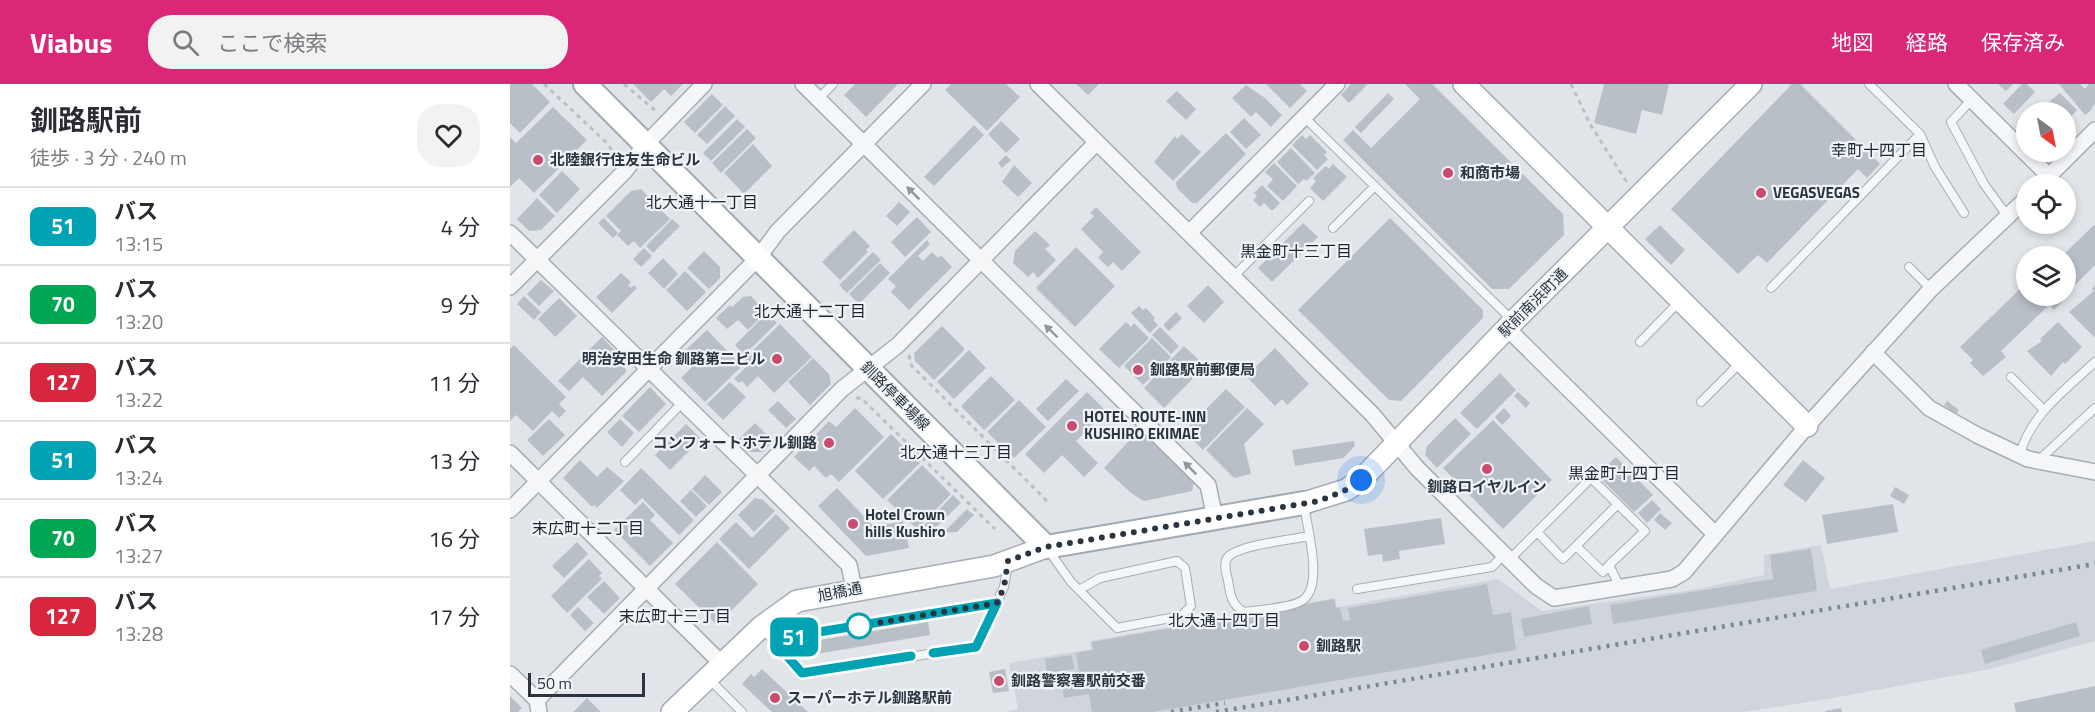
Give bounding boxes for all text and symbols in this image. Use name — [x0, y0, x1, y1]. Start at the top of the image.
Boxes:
search box — [148, 15, 568, 69]
text: Viabus — [30, 21, 112, 64]
icon: search — [169, 26, 202, 59]
text: ここで検索 — [217, 26, 327, 60]
text: 地図 — [1831, 26, 1873, 58]
text: 経路 — [1906, 26, 1948, 58]
text: 保存済み — [1981, 26, 2065, 58]
text: 釧路駅前 — [30, 98, 142, 141]
north arrow — [2016, 102, 2076, 162]
map controls — [2016, 102, 2076, 306]
button: heart — [417, 104, 480, 167]
district label: 幸町十四丁目 — [1831, 138, 1927, 162]
text: 徒歩 · 3 分 · 240 m — [30, 142, 187, 173]
place label: 北陸銀行住友生命ビル — [550, 148, 700, 171]
marker: 北陸銀行住友生命ビル — [531, 153, 545, 167]
place label: 和商市場 — [1460, 161, 1520, 184]
marker: 和商市場 — [1441, 166, 1455, 180]
button: locate — [2016, 174, 2076, 234]
place label: VEGASVEGAS — [1773, 181, 1860, 204]
marker: VEGASVEGAS — [1754, 186, 1768, 200]
one-way arrow — [906, 187, 920, 201]
district label: 北大通十一丁目 — [646, 190, 758, 214]
text: バス — [114, 194, 158, 228]
text: 51 — [51, 210, 75, 242]
text: 4 分 — [441, 210, 480, 244]
text: 13:15 — [114, 228, 163, 259]
district label: 黒金町十三丁目 — [1240, 239, 1352, 263]
button: layers — [2016, 246, 2076, 306]
street label: 駅前南浜町通 — [1493, 263, 1573, 343]
text: バス — [114, 272, 158, 306]
text: 70 — [51, 288, 75, 320]
text: 9 分 — [441, 288, 480, 322]
district label: 北大通十二丁目 — [754, 299, 866, 323]
text: 13:20 — [114, 306, 163, 337]
one-way arrow — [1044, 324, 1059, 338]
place label: 明治安田生命 釧路第二ビル — [582, 347, 765, 370]
text: バス — [114, 350, 158, 384]
marker: 明治安田生命 釧路第二ビル — [770, 352, 784, 366]
street label: 釧路停車場線 — [855, 356, 935, 436]
place label: 釧路駅前郵便局 — [1150, 358, 1255, 381]
marker: 釧路駅前郵便局 — [1131, 363, 1145, 377]
text: 127 — [45, 366, 81, 398]
text: 11 分 — [429, 366, 480, 400]
text: 13:22 — [114, 384, 163, 415]
place label: HOTEL ROUTE-INN KUSHIRO EKIMAE — [1084, 405, 1207, 445]
marker: HOTEL ROUTE-INN KUSHIRO EKIMAE — [1065, 419, 1079, 433]
text: バス — [114, 428, 158, 462]
place label: コンフォートホテル釧路 — [652, 431, 817, 454]
marker: コンフォートホテル釧路 — [822, 436, 836, 450]
district label: 北大通十三丁目 — [900, 440, 1012, 464]
text: 51 — [51, 444, 75, 476]
text: 13 分 — [429, 444, 480, 478]
one-way arrow — [1184, 461, 1198, 475]
district label: 黒金町十四丁目 — [1568, 461, 1680, 485]
text: 13:24 — [114, 462, 163, 493]
marker: 釧路ロイヤルイン — [1480, 462, 1494, 476]
your location — [1346, 465, 1376, 495]
place label: 釧路ロイヤルイン — [1427, 475, 1547, 498]
place label: Hotel Crown hills Kushiro — [865, 503, 945, 543]
text: バス — [114, 506, 158, 540]
district label: 末広町十二丁目 — [532, 516, 644, 540]
marker: Hotel Crown hills Kushiro — [846, 517, 860, 531]
text: 70 — [51, 522, 75, 554]
text: 16 分 — [429, 522, 480, 556]
text: 13:27 — [114, 540, 163, 571]
street label: 旭橋通 — [816, 576, 864, 607]
text: バス — [114, 584, 158, 618]
text: 127 — [45, 600, 81, 632]
text: 17 分 — [429, 600, 480, 634]
district label: 末広町十三丁目 — [619, 604, 731, 628]
district label: 北大通十四丁目 — [1168, 608, 1280, 632]
unlabelled marker — [846, 613, 872, 639]
text: 13:28 — [114, 618, 163, 649]
line badge: 51 — [767, 618, 821, 656]
text: 51 — [782, 621, 806, 653]
place label: 釧路駅 — [1316, 634, 1361, 657]
marker: 釧路駅 — [1297, 639, 1311, 653]
place label: 釧路警察署駅前交番 — [1011, 669, 1146, 692]
scale bar — [528, 670, 645, 698]
text: 50 m — [537, 671, 572, 695]
marker: 釧路警察署駅前交番 — [992, 674, 1006, 688]
place label: スーパーホテル釧路駅前 — [787, 686, 952, 709]
marker: スーパーホテル釧路駅前 — [768, 691, 782, 705]

